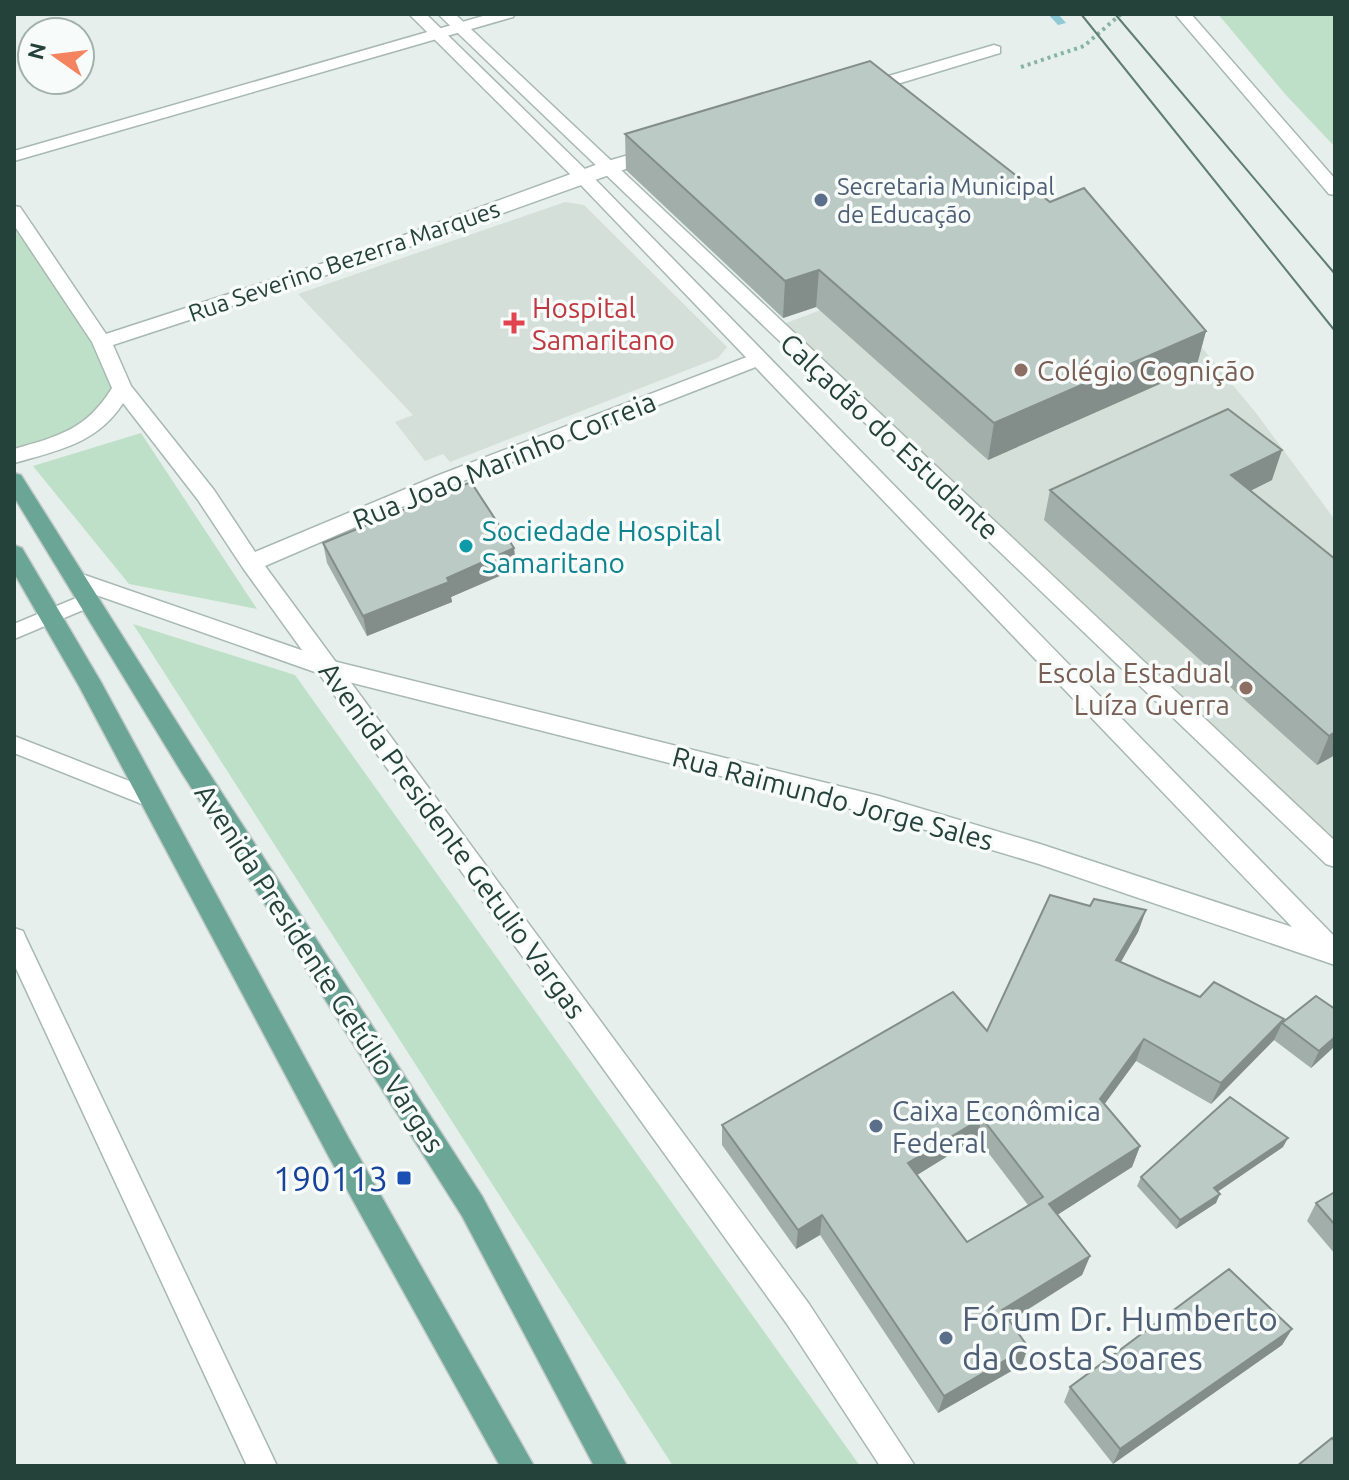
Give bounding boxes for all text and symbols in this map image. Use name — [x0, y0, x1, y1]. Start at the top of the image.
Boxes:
north arrow — [16, 16, 96, 96]
text: N — [22, 40, 50, 62]
place label: Secretaria Municipal de Educação — [837, 173, 1055, 228]
marker: Secretaria Municipal de Educação — [812, 191, 830, 209]
street label: Rua Severino Bezerra Marques — [185, 195, 503, 327]
place label: Hospital Samaritano — [532, 292, 675, 355]
marker: Hospital Samaritano — [503, 312, 525, 334]
street label: Calçadão do Estudante — [774, 327, 1006, 545]
place label: Colégio Cognição — [1037, 355, 1255, 386]
marker: Colégio Cognição — [1012, 361, 1030, 379]
street label: Rua Joao Marinho Correia — [348, 385, 660, 535]
place label: Sociedade Hospital Samaritano — [482, 515, 721, 578]
marker: Sociedade Hospital Samaritano — [457, 537, 475, 555]
street label: Avenida Presidente Getulio Vargas — [313, 656, 593, 1024]
place label: Escola Estadual Luíza Guerra — [1037, 657, 1230, 720]
marker: Escola Estadual Luíza Guerra — [1237, 679, 1255, 697]
street label: Rua Raimundo Jorge Sales — [669, 740, 997, 856]
street label: Avenida Presidente Getúlio Vargas — [189, 778, 451, 1158]
place label: Caixa Econômica Federal — [892, 1095, 1101, 1158]
marker: Caixa Econômica Federal — [867, 1117, 885, 1135]
place label: 190113 — [273, 1159, 388, 1197]
marker: 190113 — [395, 1169, 413, 1187]
place label: Fórum Dr. Humberto da Costa Soares — [962, 1299, 1278, 1376]
marker: Fórum Dr. Humberto da Costa Soares — [937, 1329, 955, 1347]

